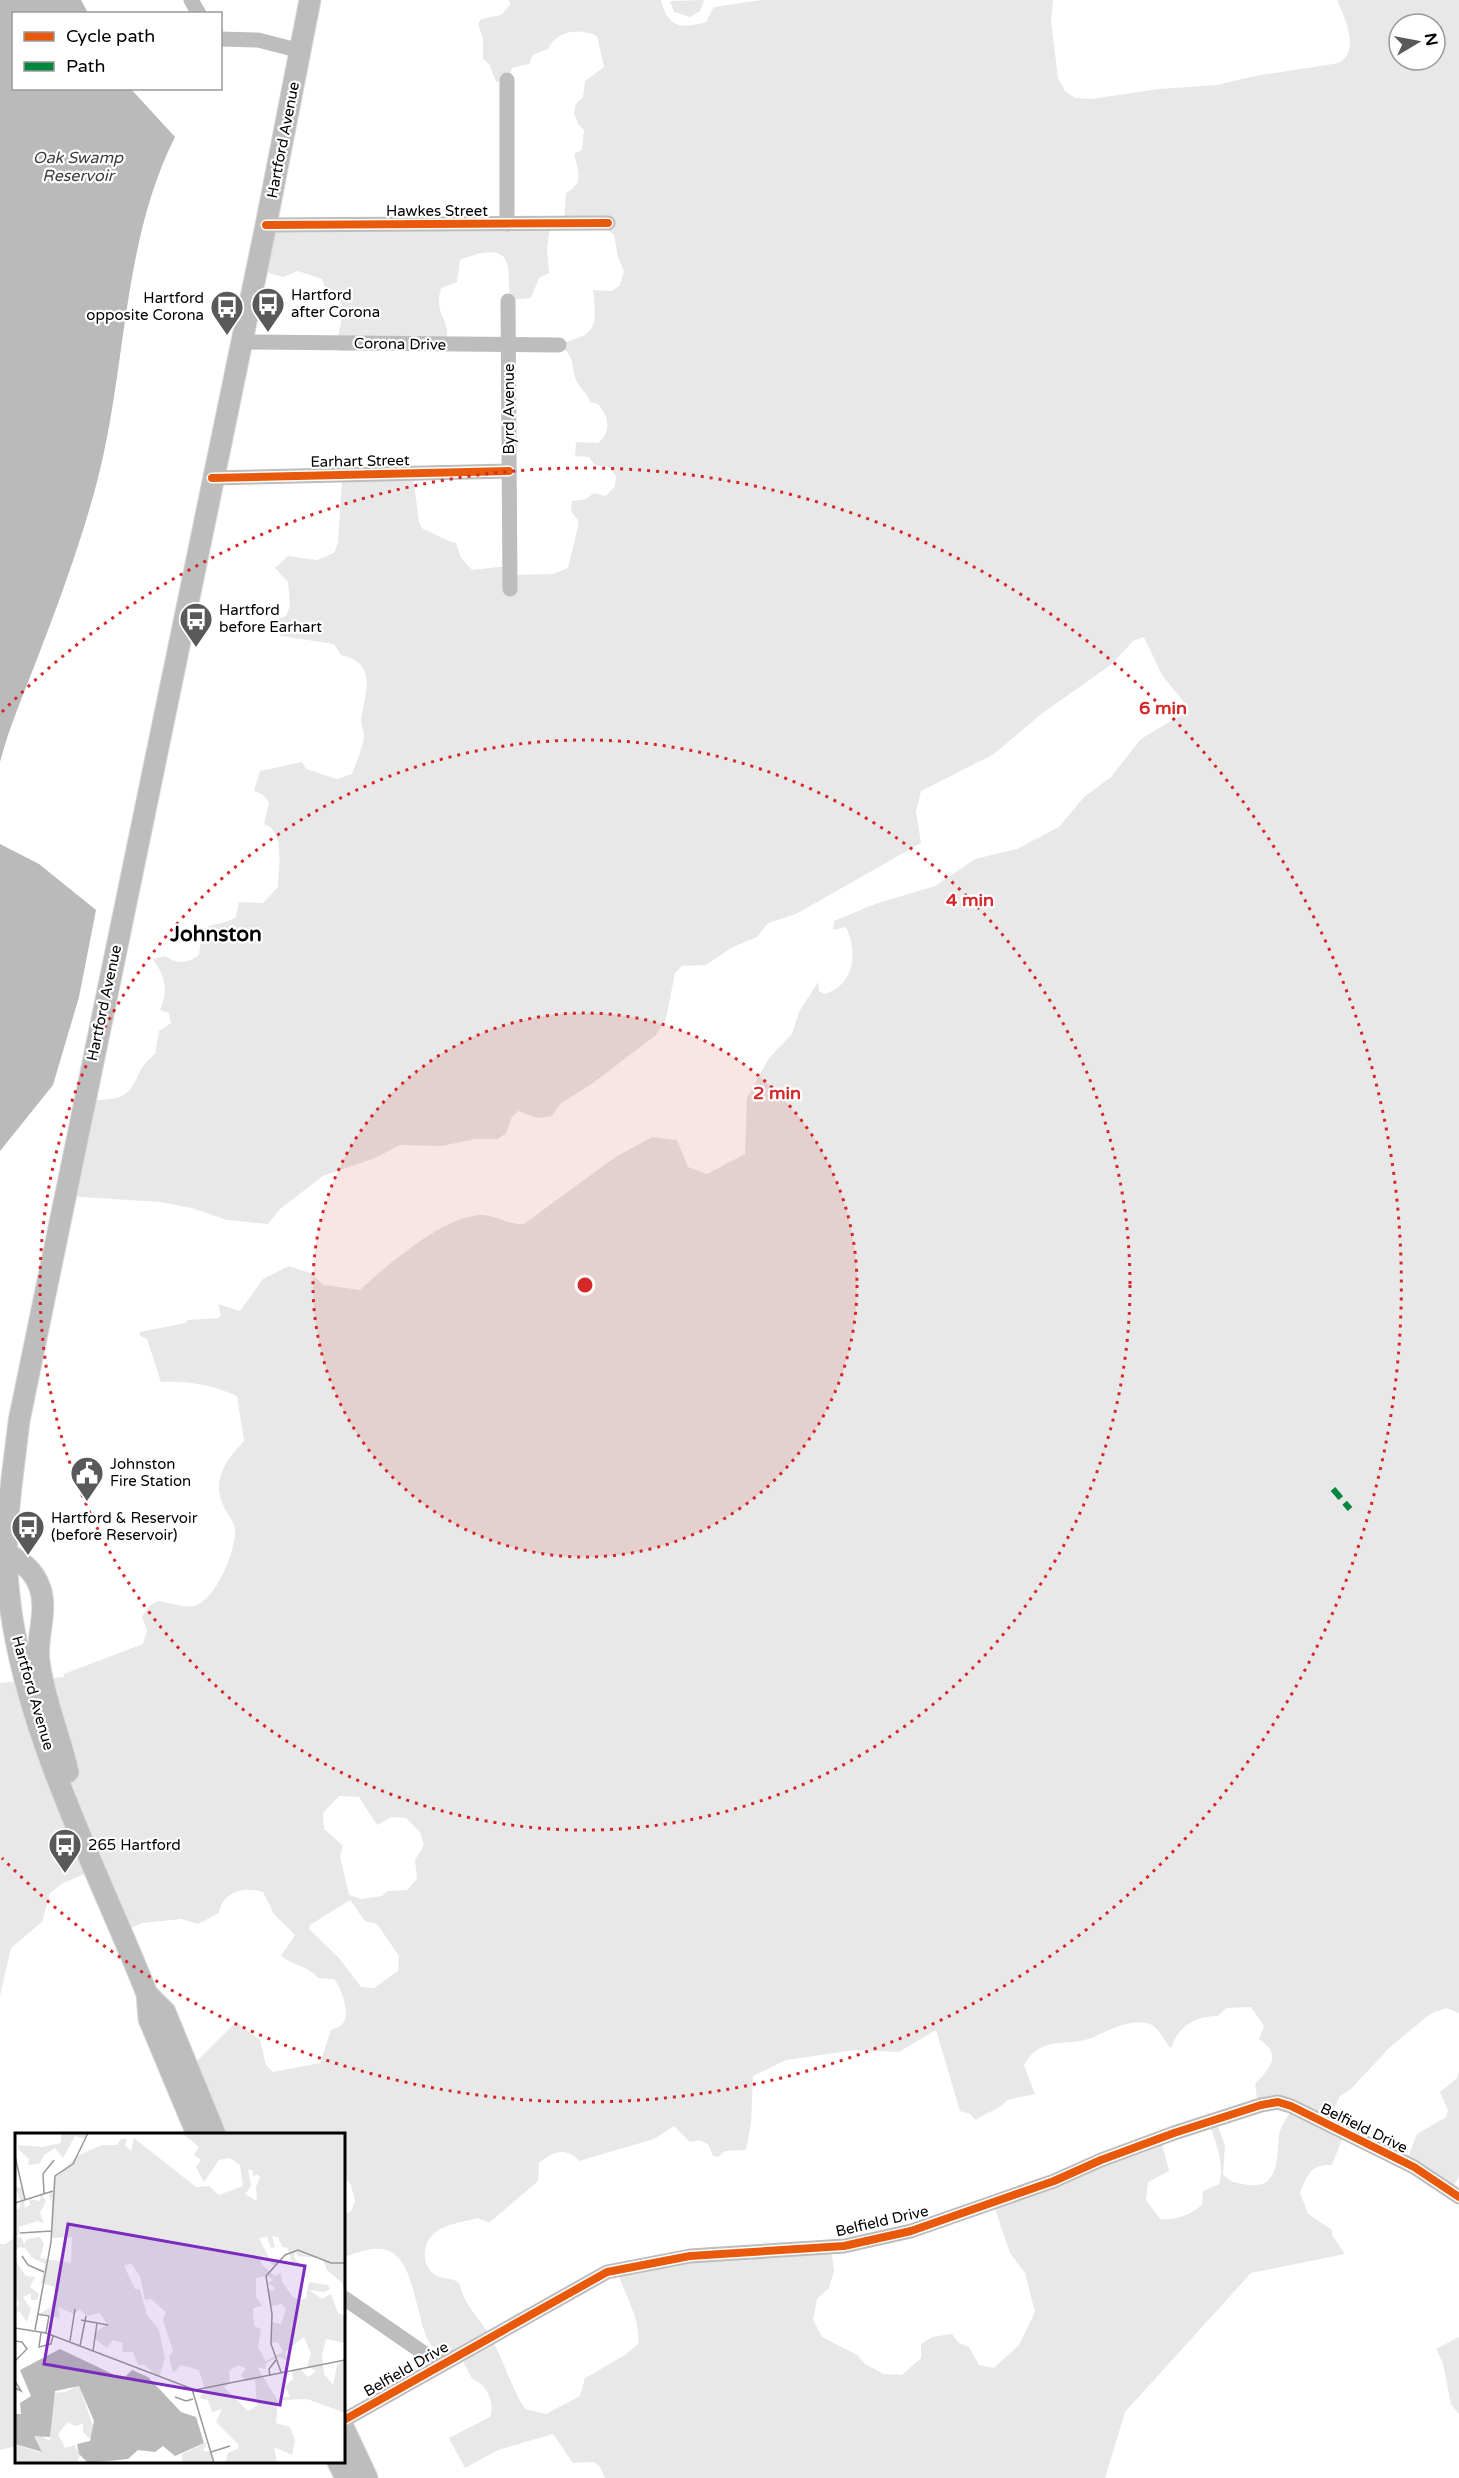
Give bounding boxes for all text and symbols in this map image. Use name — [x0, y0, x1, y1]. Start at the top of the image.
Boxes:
legend — [12, 12, 222, 90]
north arrow — [1387, 12, 1447, 72]
text: Cycle path — [66, 25, 155, 47]
text: N — [1420, 32, 1442, 48]
text: Path — [66, 55, 105, 77]
street label: Hartford Avenue — [263, 80, 303, 200]
water label: Oak Swamp Reservoir — [33, 148, 124, 186]
street label: Hawkes Street — [386, 202, 488, 220]
bus stop icon: Hartford after Corona — [250, 286, 286, 333]
place label: Hartford after Corona — [291, 286, 380, 321]
place label: Hartford opposite Corona — [86, 289, 204, 324]
bus stop icon: Hartford opposite Corona — [209, 289, 245, 336]
street label: Corona Drive — [354, 334, 446, 354]
street label: Byrd Avenue — [500, 364, 518, 454]
street label: Earhart Street — [310, 451, 410, 471]
bus stop icon: Hartford before Earhart — [178, 601, 214, 648]
place label: Hartford before Earhart — [219, 601, 322, 636]
text: 6 min — [1139, 697, 1187, 719]
text: 4 min — [946, 889, 994, 911]
district label: Johnston — [169, 922, 262, 947]
street label: Hartford Avenue — [83, 943, 125, 1063]
text: 2 min — [753, 1082, 801, 1104]
centre of rings — [575, 1275, 595, 1295]
public building icon: Johnston Fire Station — [69, 1455, 105, 1502]
place label: Johnston Fire Station — [110, 1455, 191, 1490]
bus stop icon: Hartford & Reservoir (before Reservoir) — [10, 1509, 46, 1556]
place label: Hartford & Reservoir (before Reservoir) — [51, 1509, 198, 1544]
street label: Hartford Avenue — [8, 1634, 58, 1752]
bus stop icon: 265 Hartford — [47, 1827, 83, 1874]
place label: 265 Hartford — [88, 1836, 181, 1854]
street label: Belfield Drive — [1318, 2099, 1410, 2157]
inset map — [15, 2133, 345, 2463]
street label: Belfield Drive — [834, 2202, 930, 2240]
street label: Belfield Drive — [361, 2338, 451, 2400]

